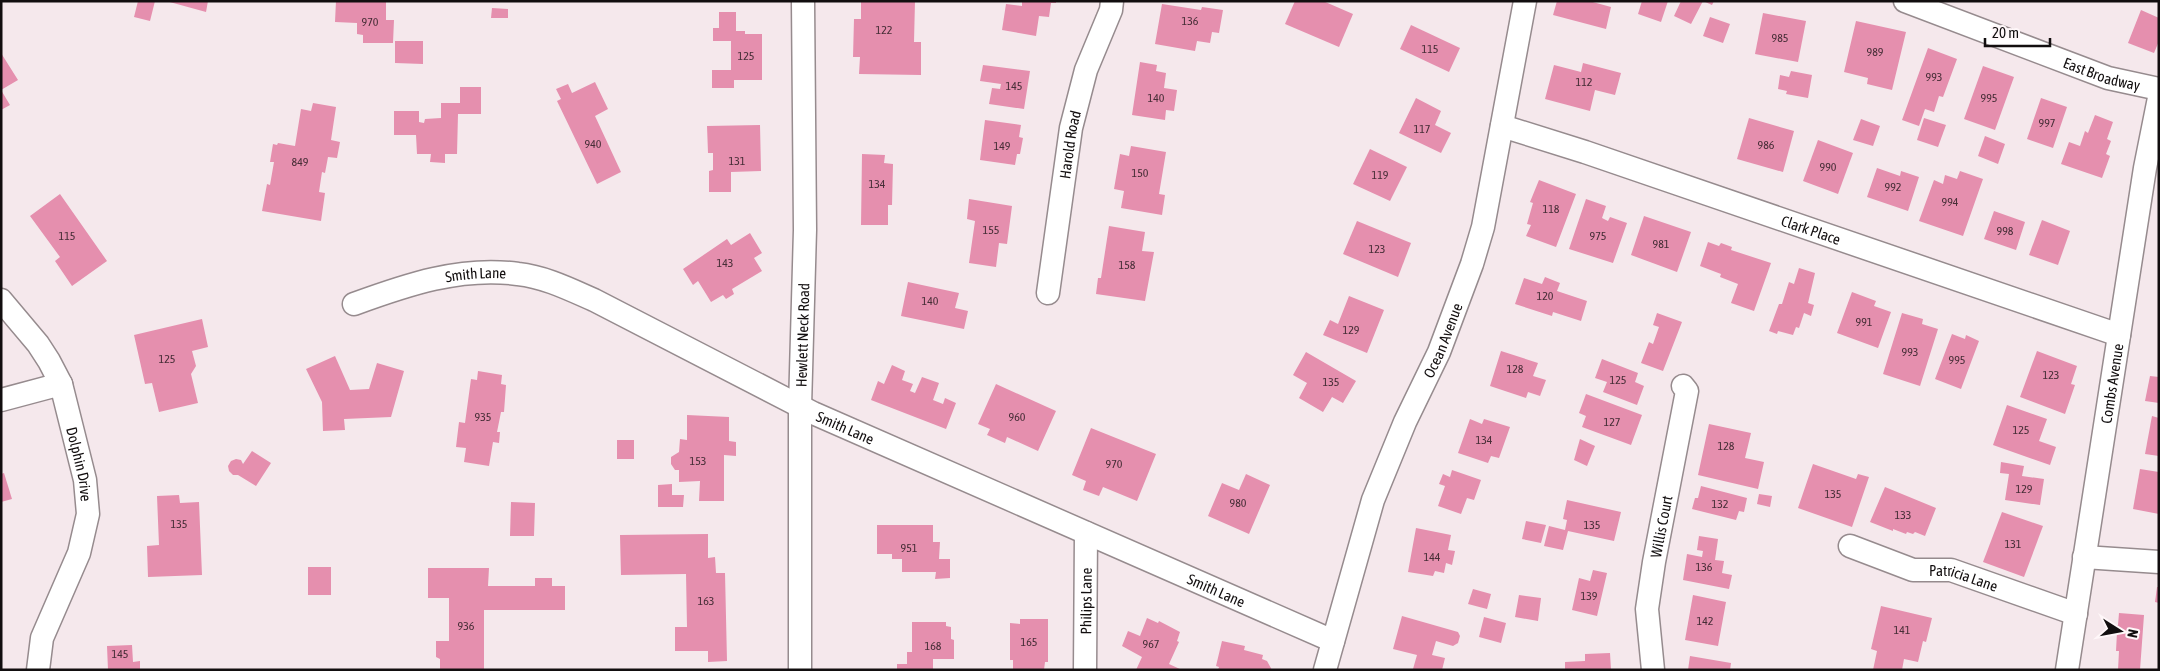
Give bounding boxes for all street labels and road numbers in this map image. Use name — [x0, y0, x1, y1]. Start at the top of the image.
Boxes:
street label: East Broadway — [2061, 53, 2142, 93]
street label: Harold Road — [1056, 109, 1084, 180]
street label: Clark Place — [1779, 211, 1843, 248]
street label: Smith Lane — [444, 264, 507, 285]
street label: Hewlett Neck Road — [792, 283, 812, 387]
street label: Ocean Avenue — [1419, 300, 1465, 380]
street label: Combs Avenue — [2097, 342, 2126, 425]
street label: Smith Lane — [814, 407, 877, 447]
street label: Dolphin Drive — [64, 425, 95, 502]
street label: Willis Court — [1647, 494, 1675, 559]
street label: Patricia Lane — [1929, 562, 2000, 594]
street label: Philips Lane — [1077, 567, 1094, 635]
street label: Smith Lane — [1185, 570, 1248, 610]

